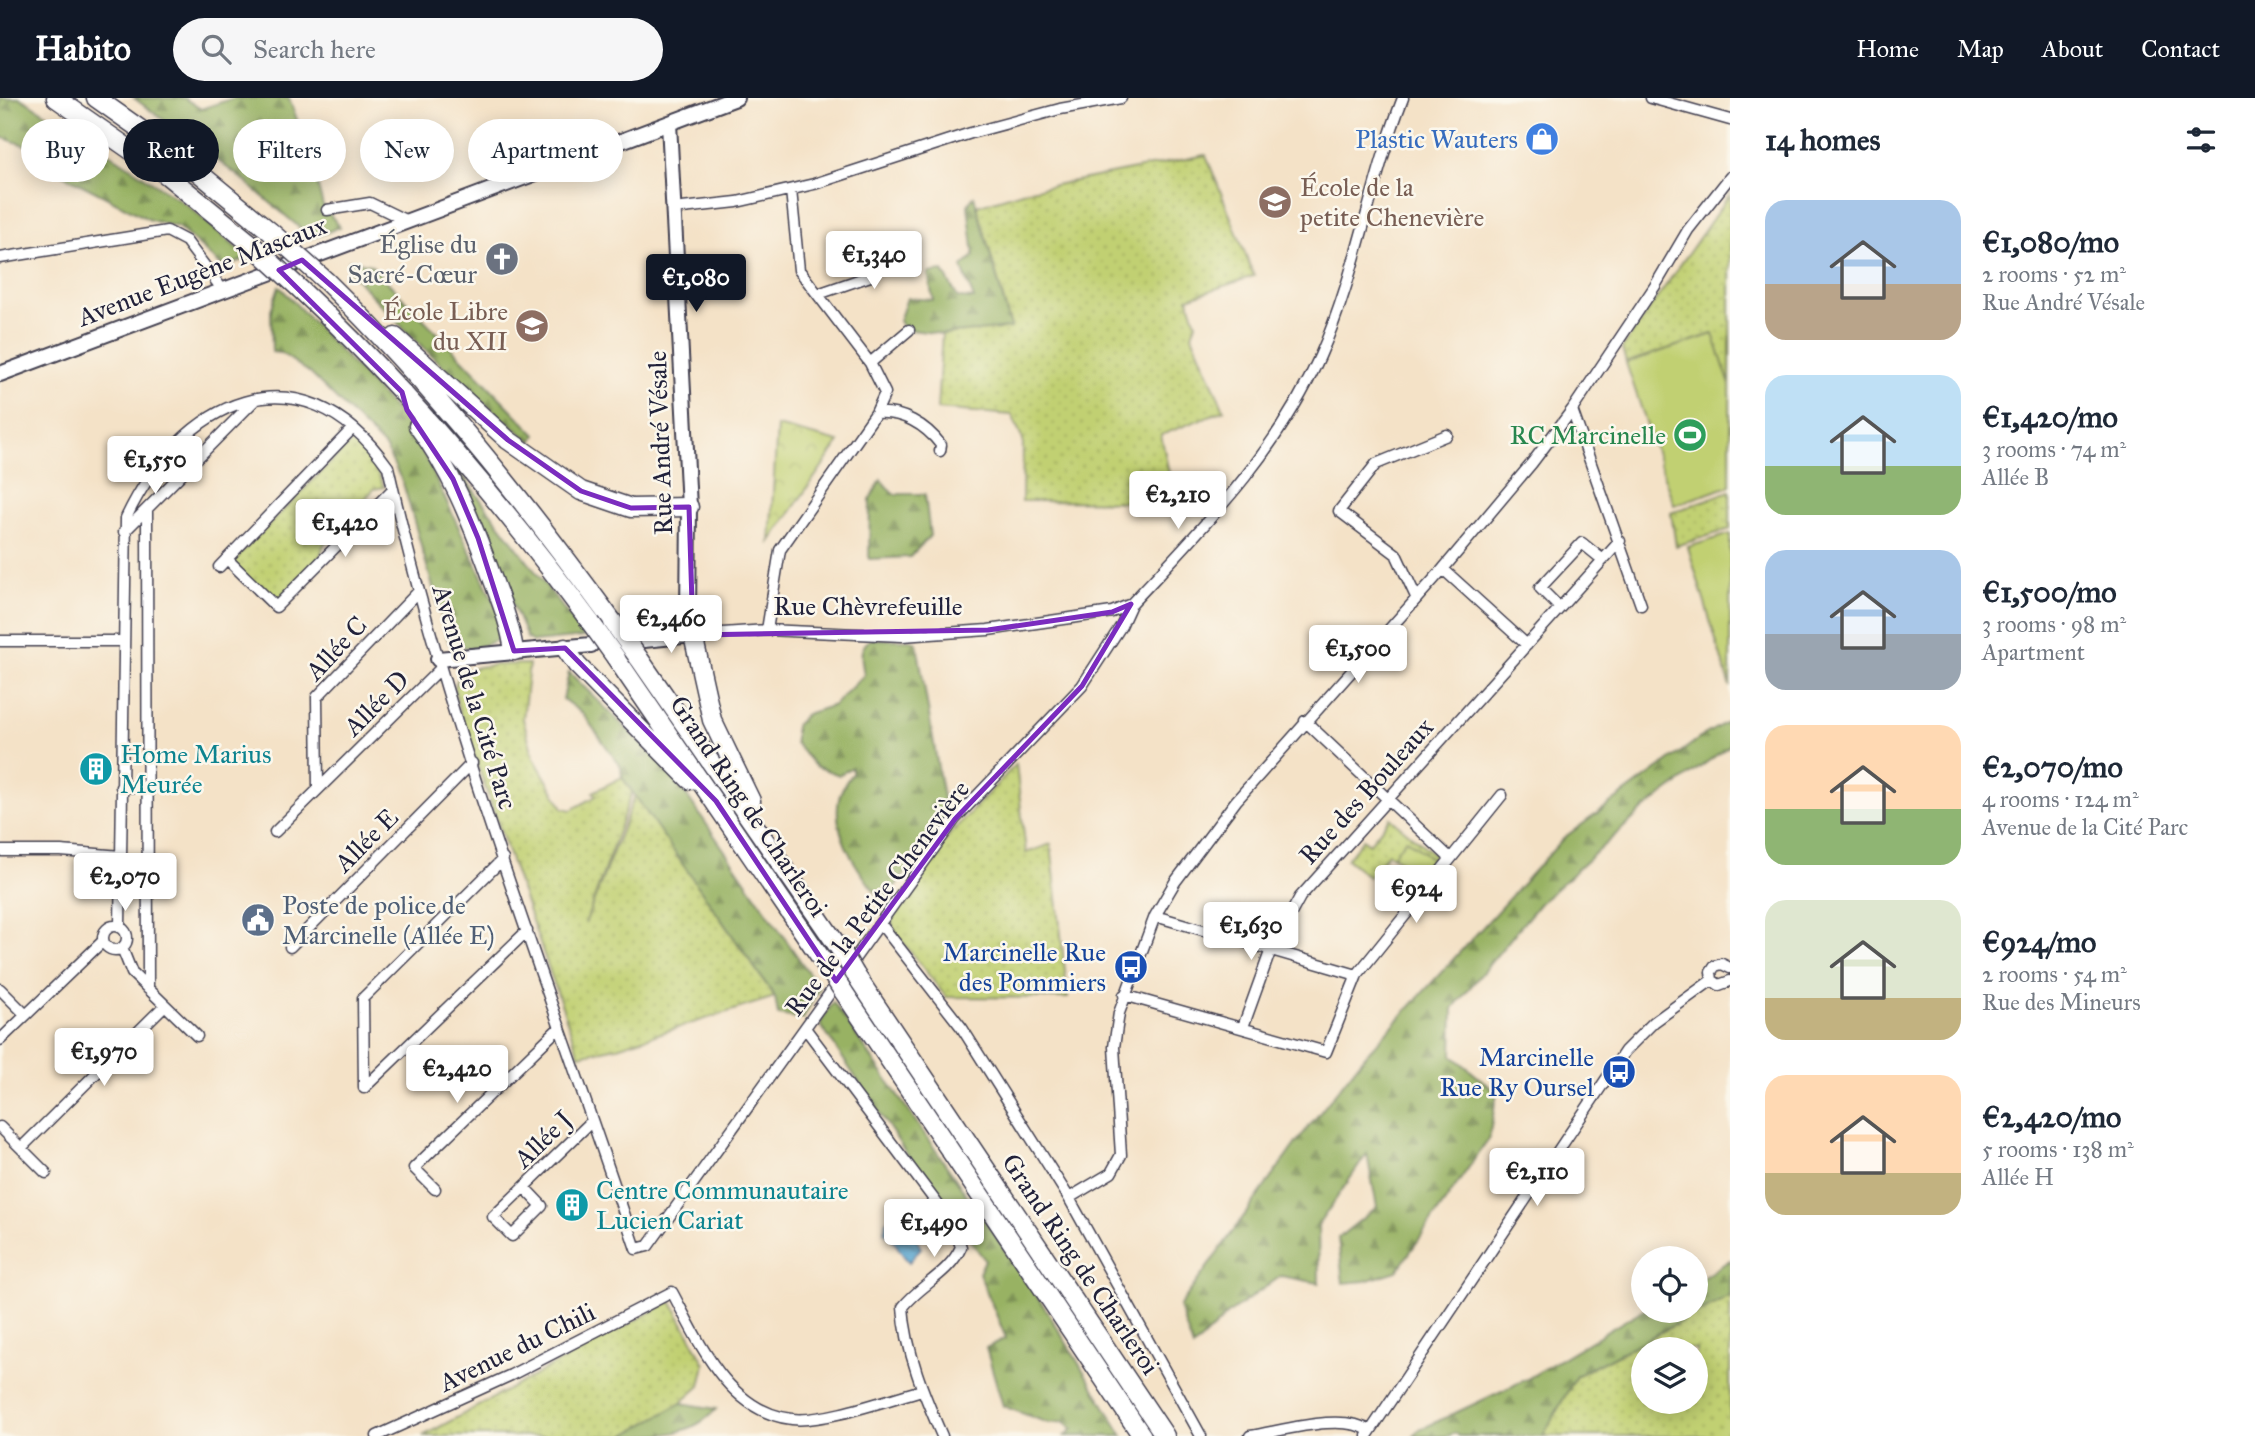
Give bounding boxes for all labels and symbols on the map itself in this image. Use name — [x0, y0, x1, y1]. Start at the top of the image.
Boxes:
shop icon: Plastic Wauters — [1523, 120, 1561, 158]
place label: Plastic Wauters — [1355, 123, 1518, 155]
place label: École de la petite Chenevière — [1299, 171, 1484, 233]
school or university icon: École de la petite Chenevière — [1256, 183, 1294, 221]
street label: Avenue Eugène Mascaux — [72, 209, 331, 334]
place label: Église du Sacré-Cœur — [348, 228, 477, 290]
pin: €1,340 — [817, 232, 931, 291]
church icon: Église du Sacré-Cœur — [483, 240, 521, 278]
pin: €1,080 — [639, 254, 753, 314]
place label: École Libre du XII — [383, 295, 508, 357]
school or university icon: École Libre du XII — [513, 307, 551, 345]
street label: Rue André Vésale — [641, 350, 679, 536]
sports icon: RC Marcinelle — [1671, 416, 1709, 454]
place label: RC Marcinelle — [1510, 419, 1666, 451]
pin: €1,550 — [98, 436, 212, 496]
pin: €2,210 — [1121, 472, 1235, 531]
pin: €1,420 — [288, 500, 402, 559]
street label: Avenue de la Cité Parc — [425, 580, 524, 813]
street label: Rue Chèvrefeuille — [773, 590, 963, 622]
pin: €2,460 — [614, 596, 728, 655]
street label: Allée C — [298, 609, 374, 688]
pin: €1,500 — [1301, 626, 1415, 685]
street label: Allée D — [336, 664, 415, 743]
street label: Grand Ring de Charleroi — [663, 689, 835, 923]
street label: Rue des Bouleaux — [1292, 711, 1440, 871]
place label: Home Marius Meurée — [120, 738, 271, 800]
building icon: Home Marius Meurée — [77, 750, 115, 788]
street label: Rue de la Petite Chenevière — [778, 774, 976, 1022]
street label: Allée E — [327, 801, 405, 879]
pin: €2,070 — [68, 854, 182, 913]
pin: €924 — [1375, 866, 1457, 925]
place label: Poste de police de Marcinelle (Allée E) — [282, 889, 495, 951]
public building icon: Poste de police de Marcinelle (Allée E) — [239, 901, 277, 939]
pin: €1,630 — [1194, 902, 1308, 962]
place label: Marcinelle Rue des Pommiers — [942, 936, 1106, 998]
bus stop icon: Marcinelle Rue des Pommiers — [1112, 948, 1150, 986]
pin: €1,970 — [47, 1028, 161, 1088]
place label: Marcinelle Rue Ry Oursel — [1439, 1041, 1594, 1103]
pin: €2,420 — [400, 1046, 514, 1105]
bus stop icon: Marcinelle Rue Ry Oursel — [1600, 1053, 1638, 1091]
street label: Allée J — [506, 1103, 579, 1175]
street label: Grand Ring de Charleroi — [995, 1147, 1167, 1381]
pin: €2,110 — [1480, 1148, 1594, 1208]
place label: Centre Communautaire Lucien Cariat — [596, 1174, 849, 1236]
building icon: Centre Communautaire Lucien Cariat — [553, 1186, 591, 1224]
pin: €1,490 — [877, 1200, 991, 1259]
street label: Avenue du Chili — [433, 1295, 600, 1399]

